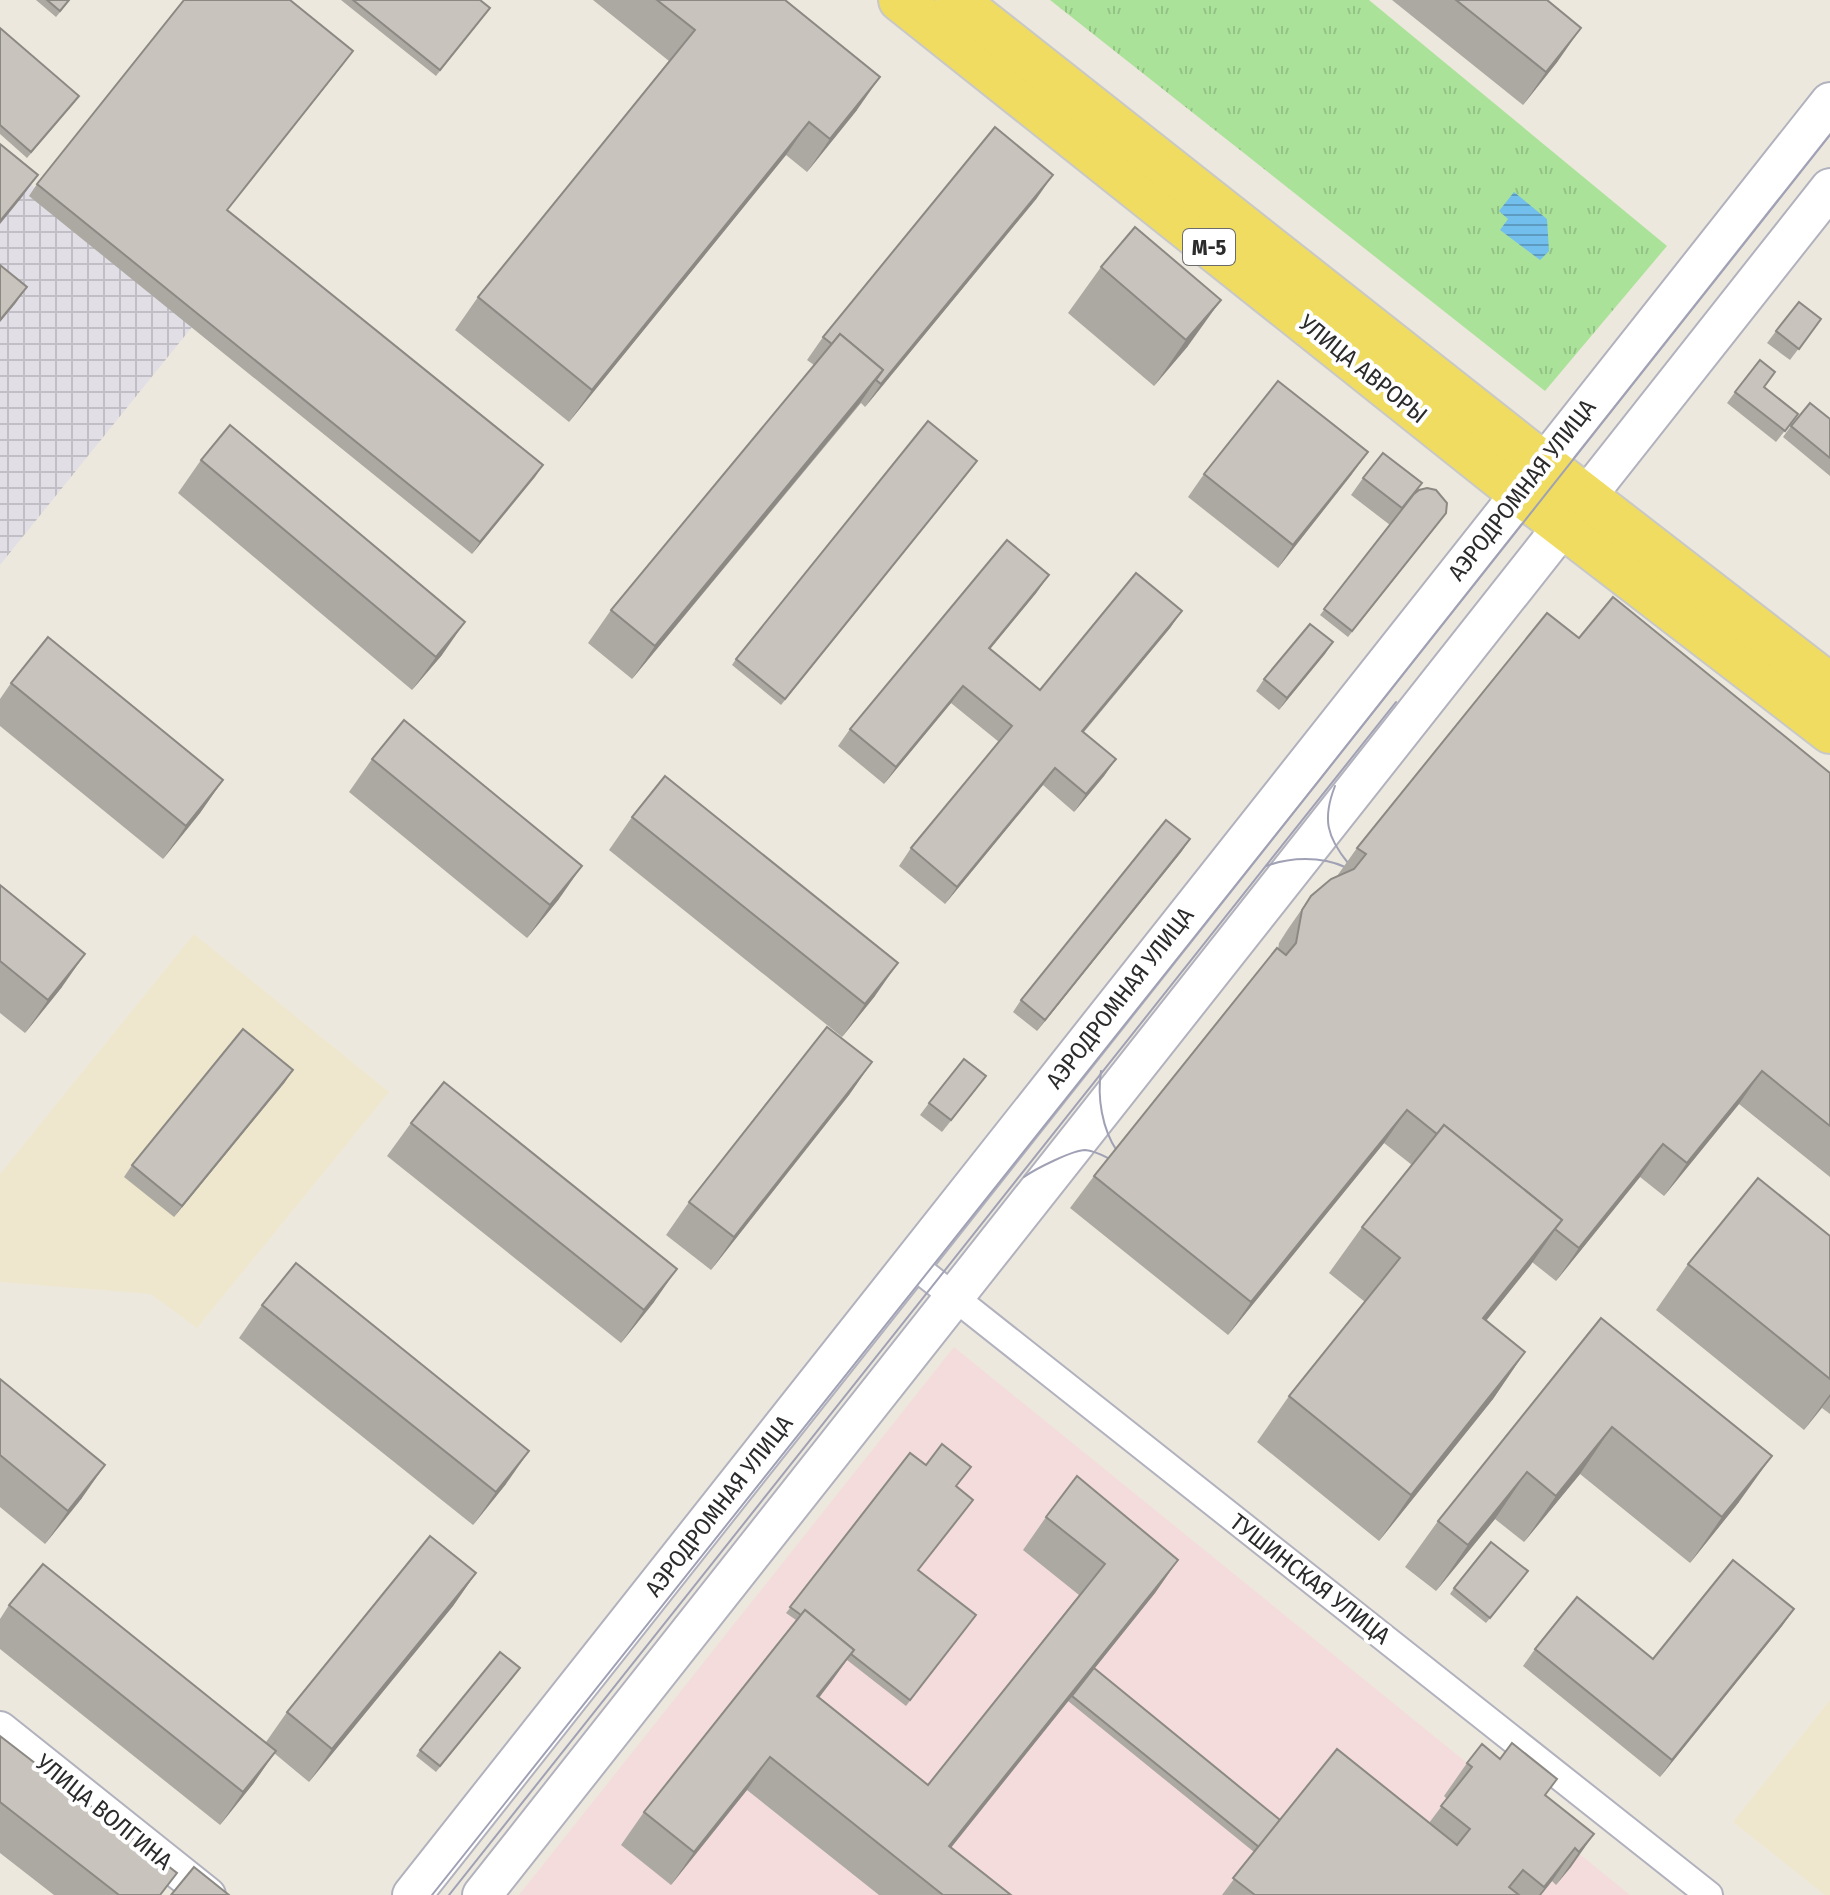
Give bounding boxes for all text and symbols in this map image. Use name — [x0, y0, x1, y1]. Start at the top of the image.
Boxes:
road number: М-5 — [1183, 229, 1235, 265]
street label: УЛИЦА АВРОРЫ — [1293, 308, 1433, 429]
street label: АЭРОДРОМНАЯ УЛИЦА — [1443, 393, 1602, 586]
street label: АЭРОДРОМНАЯ УЛИЦА — [1041, 901, 1200, 1094]
street label: АЭРОДРОМНАЯ УЛИЦА — [640, 1409, 799, 1602]
street label: ТУШИНСКАЯ УЛИЦА — [1225, 1508, 1396, 1650]
street label: УЛИЦА ВОЛГИНА — [29, 1748, 178, 1876]

